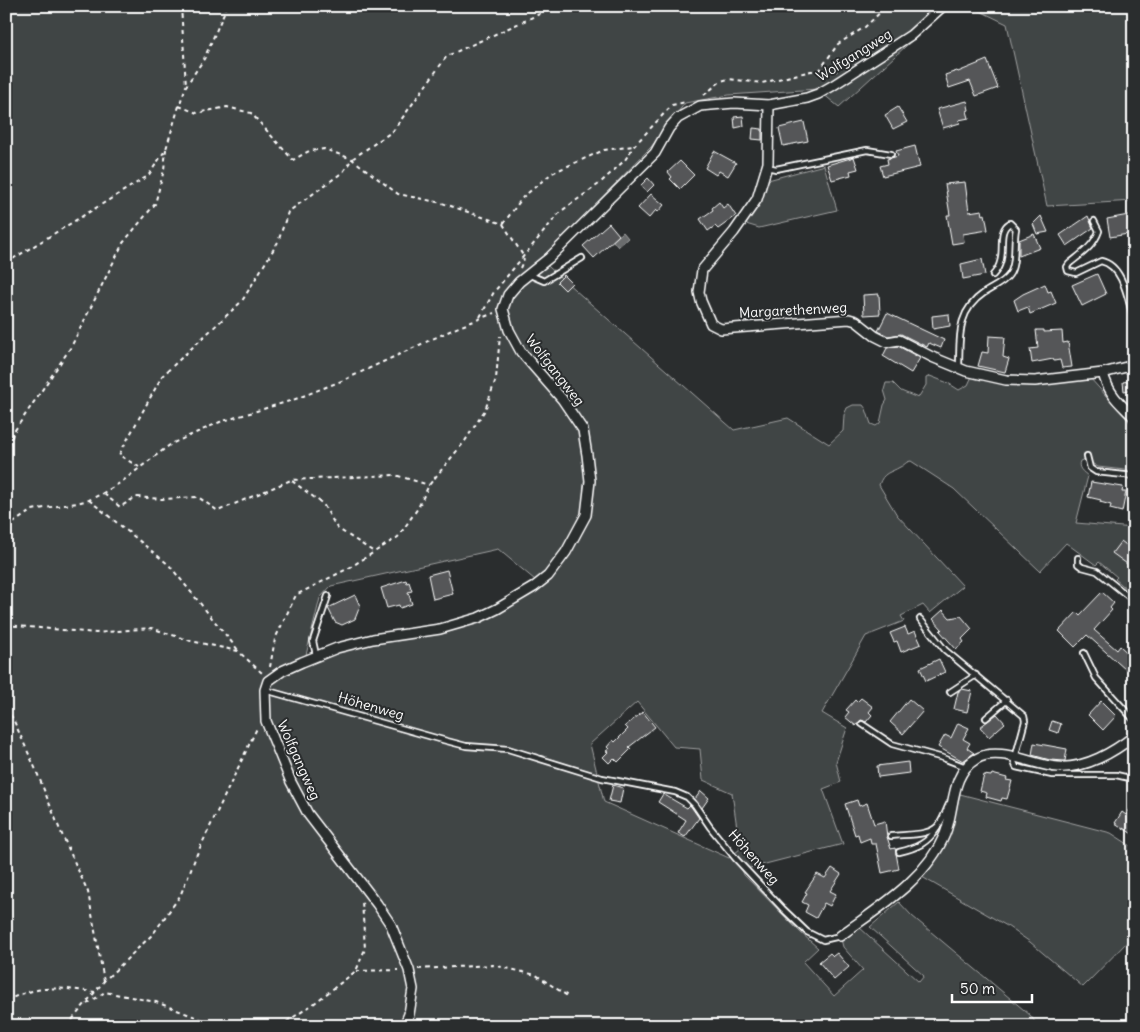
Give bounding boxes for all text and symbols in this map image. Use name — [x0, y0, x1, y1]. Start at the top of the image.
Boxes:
street label: Wolfgangweg — [813, 25, 895, 85]
street label: Margarethenweg — [739, 298, 847, 322]
street label: Wolfgangweg — [522, 331, 588, 409]
street label: Höhenweg — [336, 688, 406, 724]
street label: Wolfgangweg — [273, 717, 325, 803]
street label: Höhenweg — [725, 826, 783, 888]
scale bar — [952, 972, 1032, 1004]
text: 50 m — [960, 979, 995, 998]

